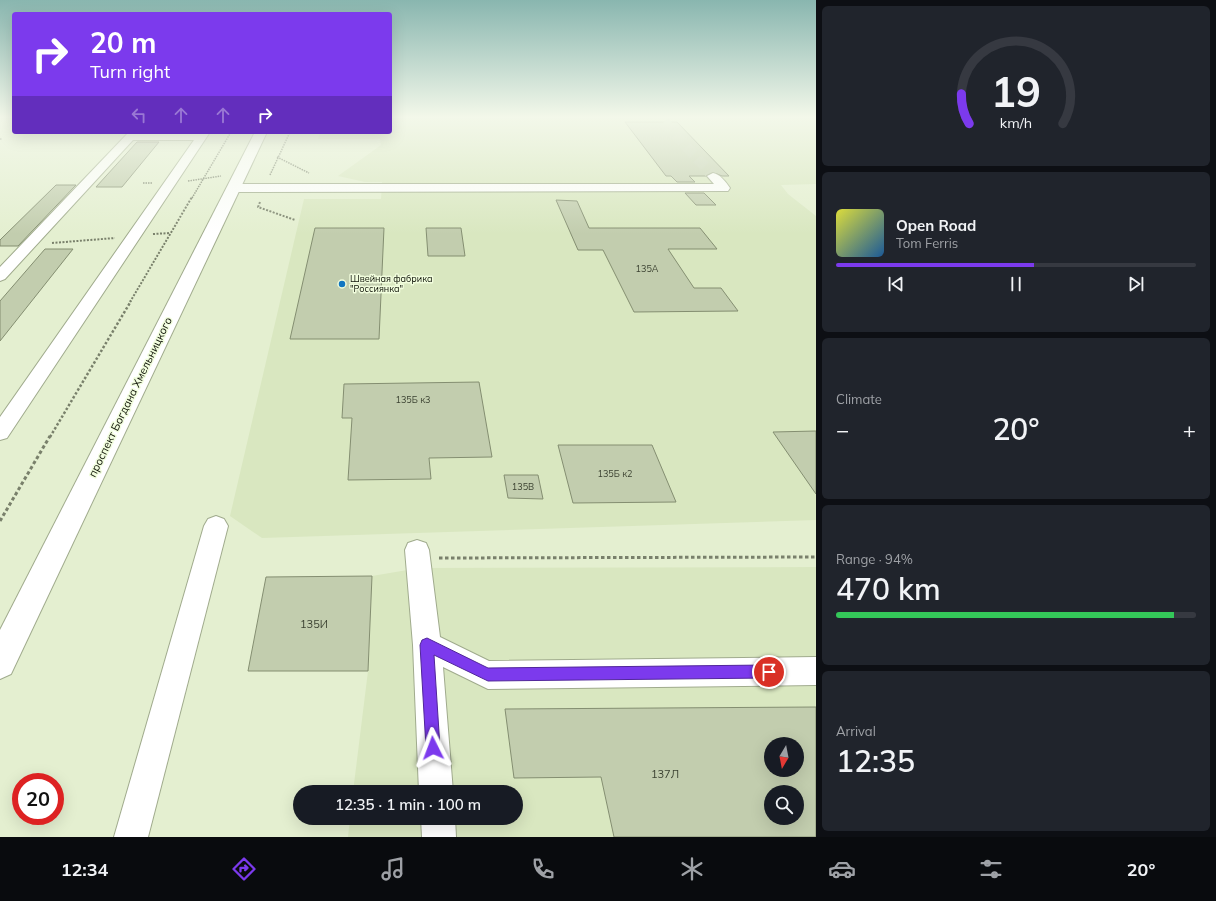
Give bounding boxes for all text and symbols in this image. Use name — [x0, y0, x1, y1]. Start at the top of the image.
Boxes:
text: 20 m — [90, 25, 156, 60]
icon: right — [24, 28, 76, 80]
text: Turn right — [90, 60, 170, 83]
text: 19 — [991, 65, 1041, 117]
icon: left — [128, 104, 150, 126]
icon: ahead — [170, 104, 192, 126]
icon: ahead — [212, 104, 234, 126]
icon: right — [254, 104, 276, 126]
text: km/h — [1000, 114, 1032, 132]
text: Open Road — [896, 216, 976, 235]
text: Tom Ferris — [896, 235, 958, 251]
house number: 135А — [636, 263, 659, 274]
place label: Швейная фабрика "Россиянка" — [350, 273, 433, 294]
icon: previous — [885, 273, 907, 295]
icon: pause — [1005, 273, 1027, 295]
icon: next — [1125, 273, 1147, 295]
marker: Швейная фабрика "Россиянка" — [337, 279, 347, 289]
street label: проспект Богдана Хмельницкого — [85, 315, 175, 479]
text: Climate — [836, 391, 882, 407]
house number: 135Б к3 — [396, 394, 430, 405]
text: 20° — [992, 410, 1040, 448]
text: − — [836, 416, 849, 444]
text: + — [1183, 416, 1196, 444]
house number: 135Б к2 — [598, 468, 632, 479]
house number: 135В — [512, 481, 534, 492]
text: Range · 94% — [836, 551, 913, 567]
text: 470 km — [836, 570, 941, 608]
house number: 135И — [300, 617, 328, 631]
pin — [752, 655, 786, 689]
icon: arrive — [758, 661, 780, 683]
text: Arrival — [836, 723, 876, 739]
position arrow — [412, 727, 454, 769]
north arrow — [764, 737, 804, 777]
map controls — [764, 737, 804, 825]
text: 12:35 — [836, 742, 915, 780]
house number: 137Л — [651, 767, 679, 781]
speed limit sign: 20 — [12, 773, 64, 825]
button: search — [764, 785, 804, 825]
text: 12:35 · 1 min · 100 m — [335, 795, 481, 814]
icon: directions — [230, 855, 258, 883]
icon: music — [379, 855, 407, 883]
icon: phone — [529, 855, 557, 883]
icon: climate — [678, 855, 706, 883]
icon: car — [828, 855, 856, 883]
icon: filters — [977, 855, 1005, 883]
text: 12:34 — [61, 858, 108, 881]
text: 20° — [1127, 858, 1155, 881]

